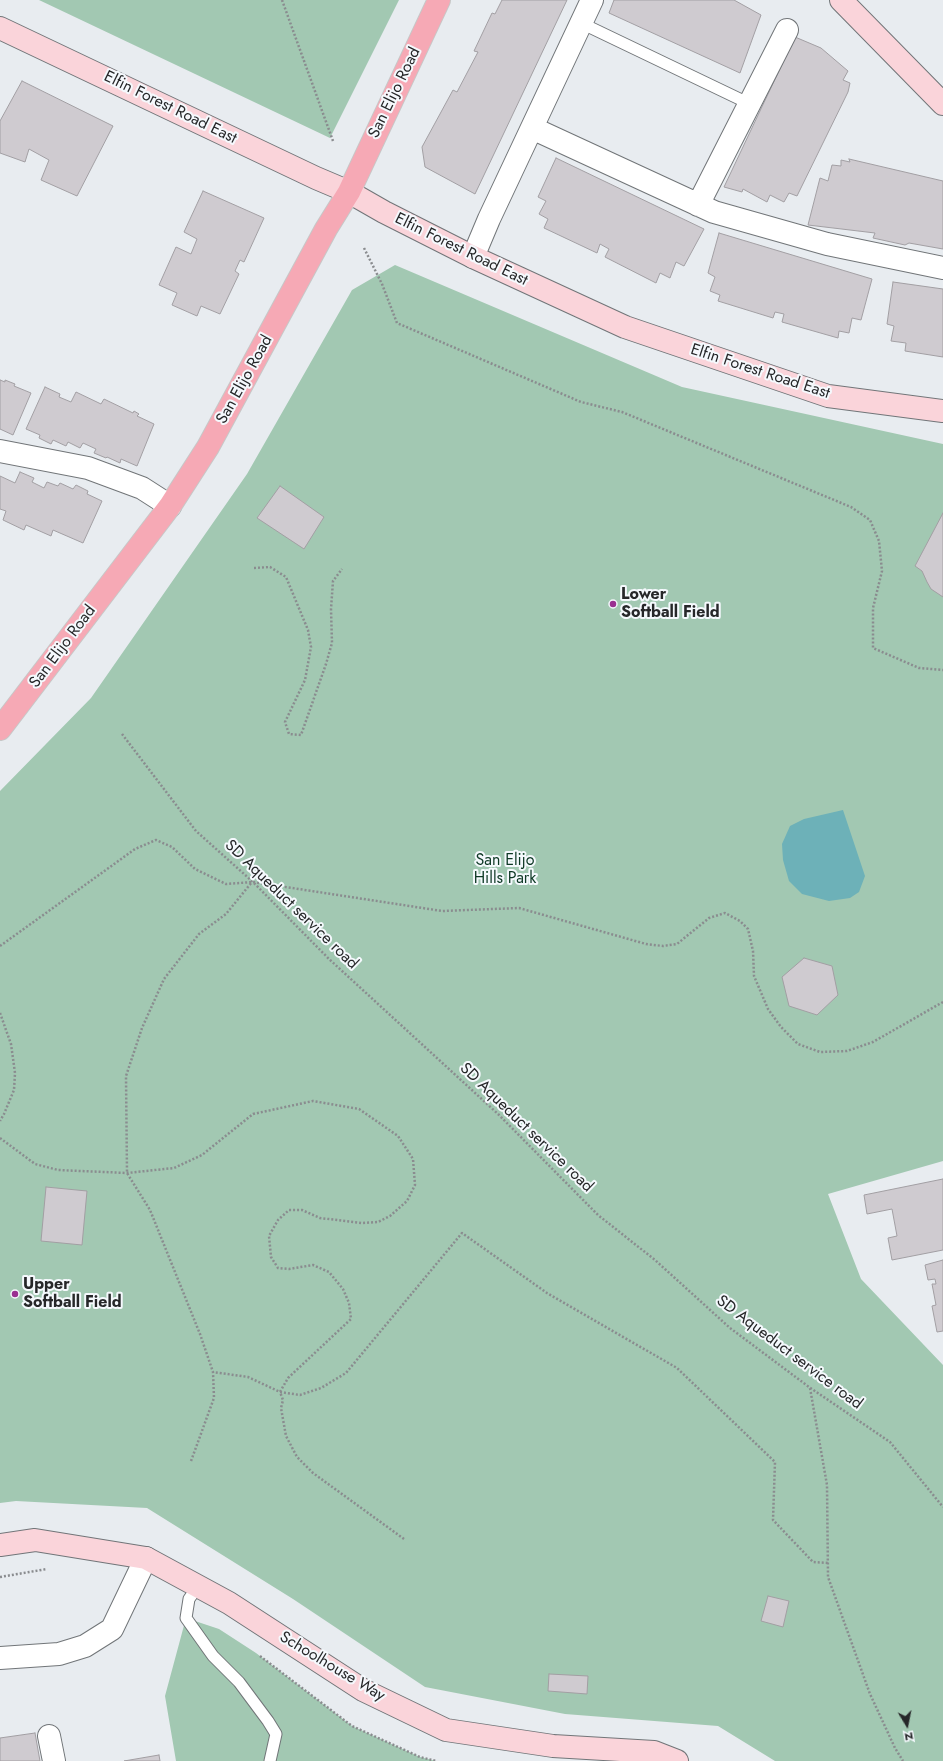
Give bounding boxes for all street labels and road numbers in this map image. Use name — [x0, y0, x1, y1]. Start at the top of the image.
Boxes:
street label: San Elijo Road — [365, 45, 425, 141]
street label: Elfin Forest Road East — [100, 68, 240, 148]
street label: Elfin Forest Road East — [391, 210, 531, 290]
street label: San Elijo Road — [213, 332, 277, 428]
street label: Elfin Forest Road East — [688, 340, 832, 404]
street label: San Elijo Road — [26, 602, 100, 692]
street label: SD Aqueduct service road — [220, 836, 362, 974]
street label: SD Aqueduct service road — [455, 1059, 597, 1197]
street label: SD Aqueduct service road — [712, 1292, 866, 1414]
street label: Schoolhouse Way — [276, 1628, 388, 1706]

